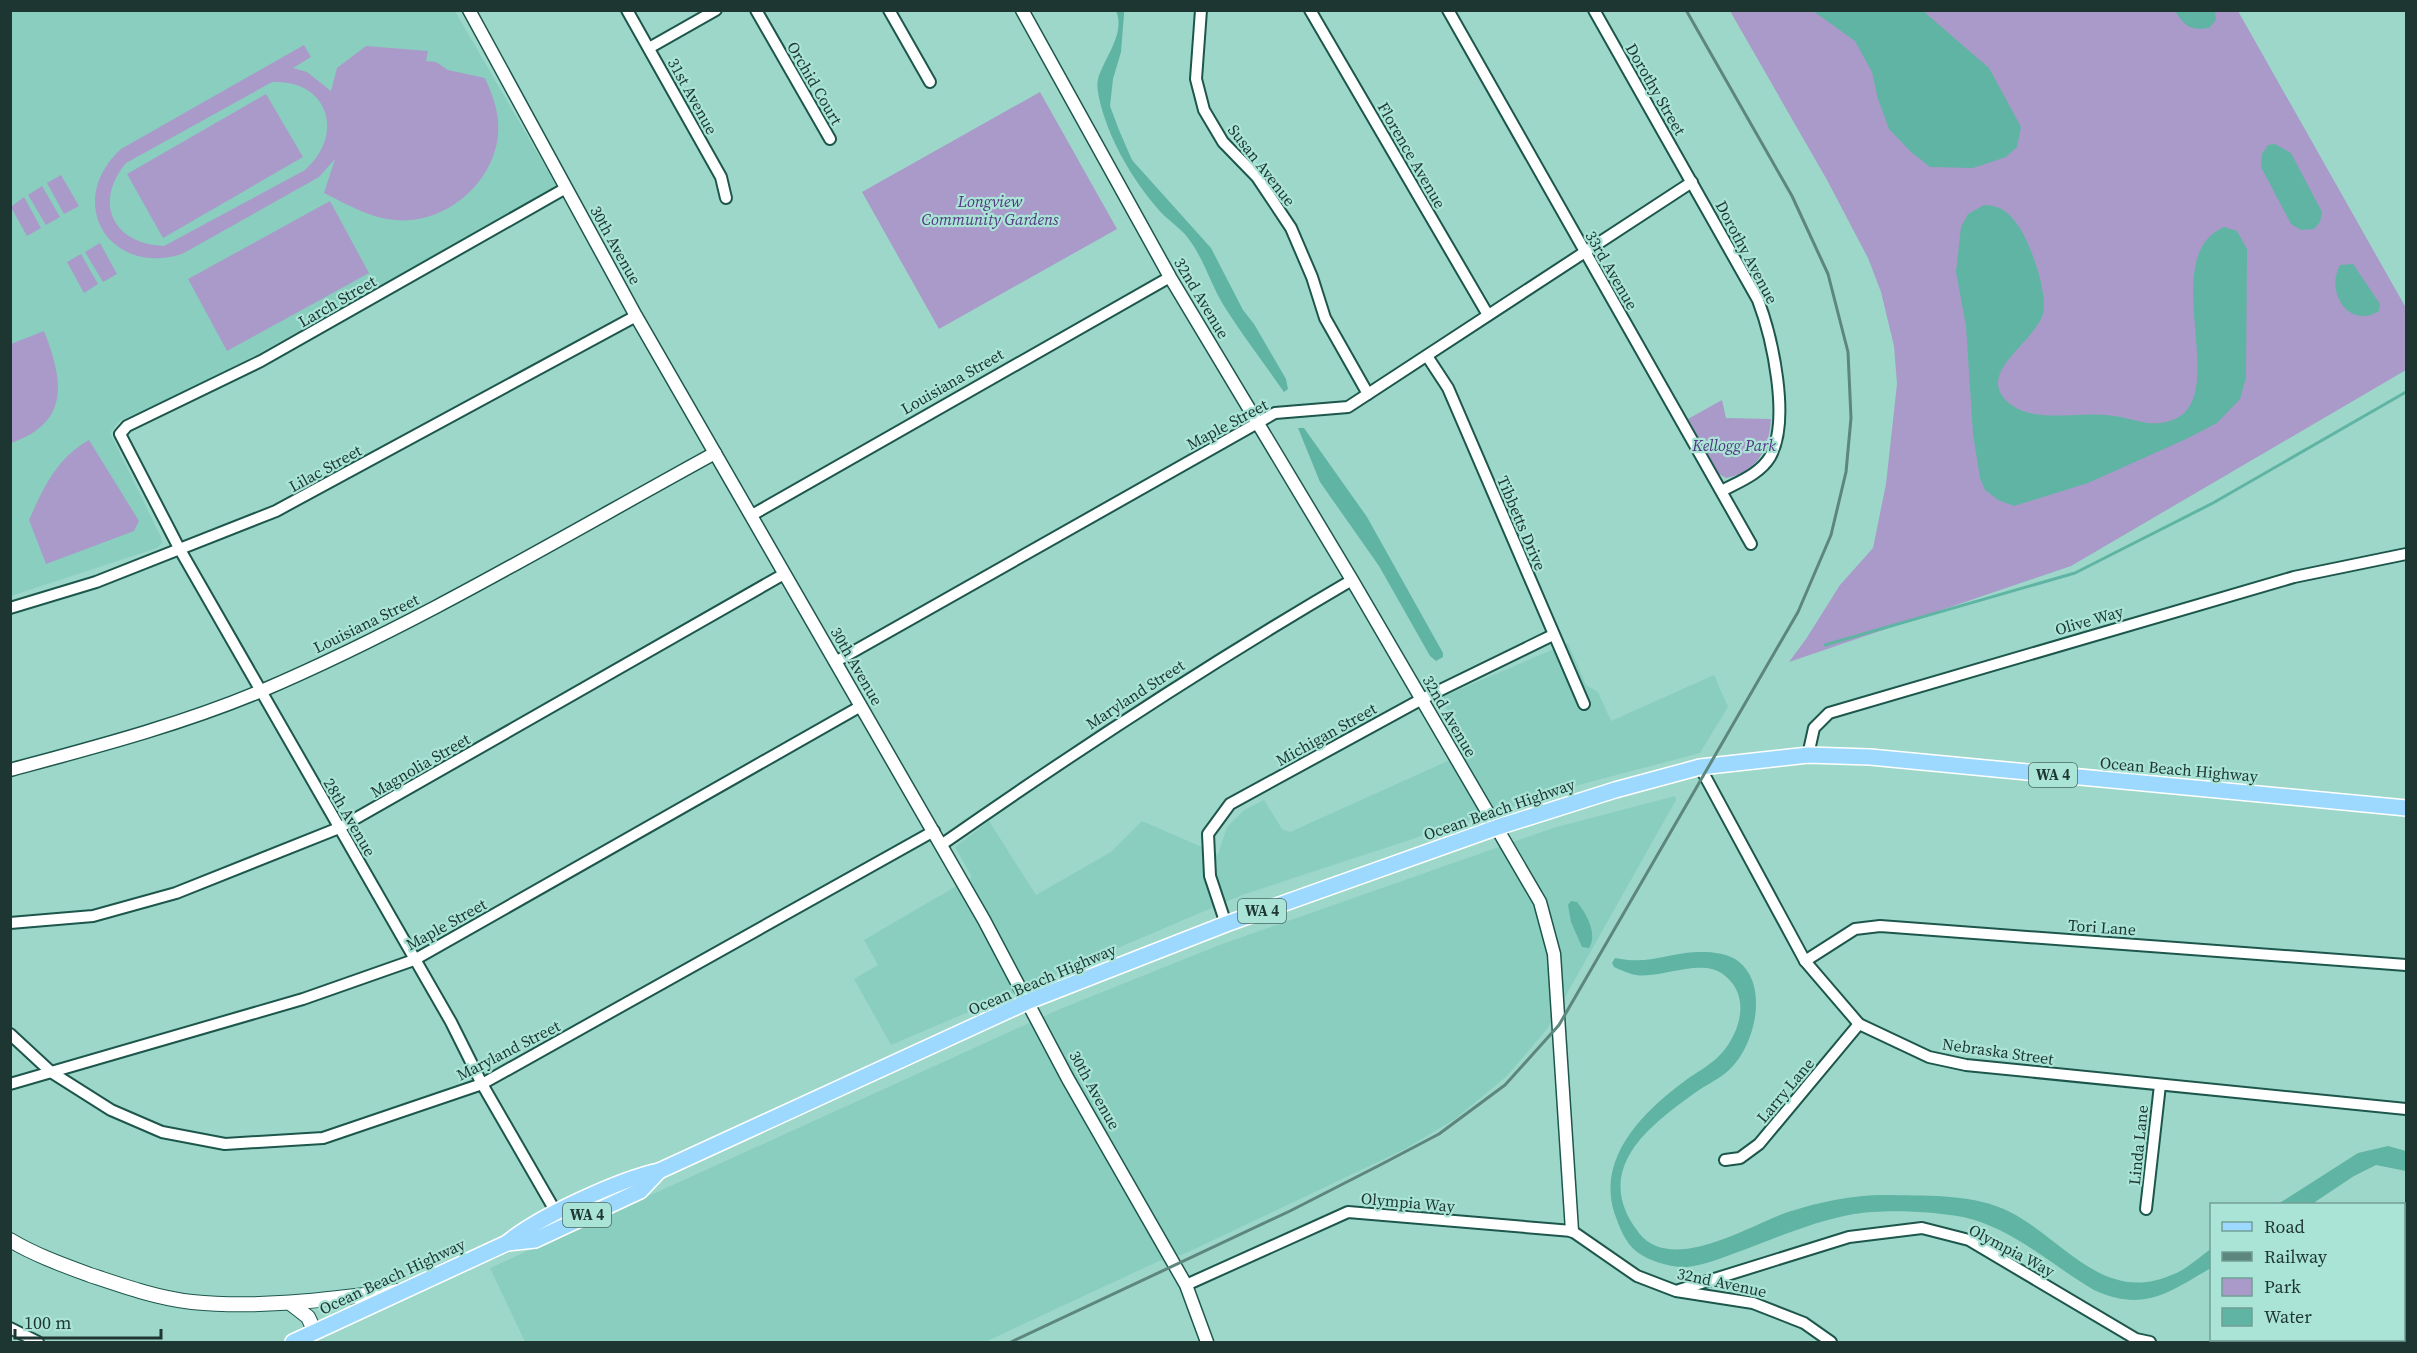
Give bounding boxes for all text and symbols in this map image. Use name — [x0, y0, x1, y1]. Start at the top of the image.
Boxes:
street label: Orchid Court — [782, 37, 848, 129]
street label: Dorothy Street — [1621, 39, 1692, 140]
street label: 31st Avenue — [663, 54, 723, 138]
street label: Florence Avenue — [1373, 98, 1451, 212]
street label: Susan Avenue — [1223, 119, 1301, 211]
park label: Longview Community Gardens — [921, 190, 1059, 230]
street label: Dorothy Avenue — [1710, 196, 1784, 308]
street label: 30th Avenue — [585, 202, 647, 288]
street label: 33rd Avenue — [1580, 226, 1644, 314]
street label: 32nd Avenue — [1169, 253, 1235, 343]
street label: Larch Street — [294, 269, 381, 332]
street label: Louisiana Street — [897, 342, 1008, 419]
street label: Maple Street — [1182, 393, 1272, 455]
park label: Kellogg Park — [1691, 434, 1776, 456]
street label: Lilac Street — [285, 439, 366, 497]
street label: Tibbetts Drive — [1492, 472, 1552, 574]
street label: Louisiana Street — [310, 588, 423, 658]
street label: Olive Way — [2052, 600, 2127, 640]
street label: 30th Avenue — [826, 623, 888, 709]
street label: Maryland Street — [1081, 653, 1189, 734]
street label: 32nd Avenue — [1418, 671, 1482, 761]
street label: Michigan Street — [1272, 697, 1381, 771]
street label: Magnolia Street — [366, 727, 474, 802]
street label: Ocean Beach Highway — [2099, 751, 2260, 787]
road number: WA 4 — [2029, 763, 2077, 787]
street label: Ocean Beach Highway — [1420, 773, 1578, 845]
street label: 28th Avenue — [319, 774, 381, 860]
street label: Maple Street — [402, 892, 491, 955]
road number: WA 4 — [1238, 899, 1286, 923]
street label: Tori Lane — [2067, 914, 2137, 940]
street label: Ocean Beach Highway — [965, 938, 1120, 1020]
street label: Maryland Street — [452, 1014, 564, 1086]
street label: Nebraska Street — [1941, 1032, 2056, 1070]
street label: 30th Avenue — [1064, 1047, 1126, 1133]
street label: Larry Lane — [1751, 1053, 1819, 1127]
street label: Linda Lane — [2123, 1104, 2153, 1186]
street label: Olympia Way — [1360, 1187, 1457, 1217]
road number: WA 4 — [563, 1203, 611, 1227]
legend — [2210, 1203, 2405, 1341]
text: Road — [2264, 1214, 2305, 1239]
street label: Olympia Way — [1965, 1218, 2059, 1282]
street label: Ocean Beach Highway — [315, 1232, 469, 1319]
text: Railway — [2264, 1244, 2328, 1269]
street label: 32nd Avenue — [1675, 1262, 1769, 1302]
text: Park — [2264, 1274, 2301, 1299]
scale bar — [15, 1302, 160, 1340]
text: Water — [2264, 1304, 2312, 1329]
text: 100 m — [24, 1310, 71, 1335]

